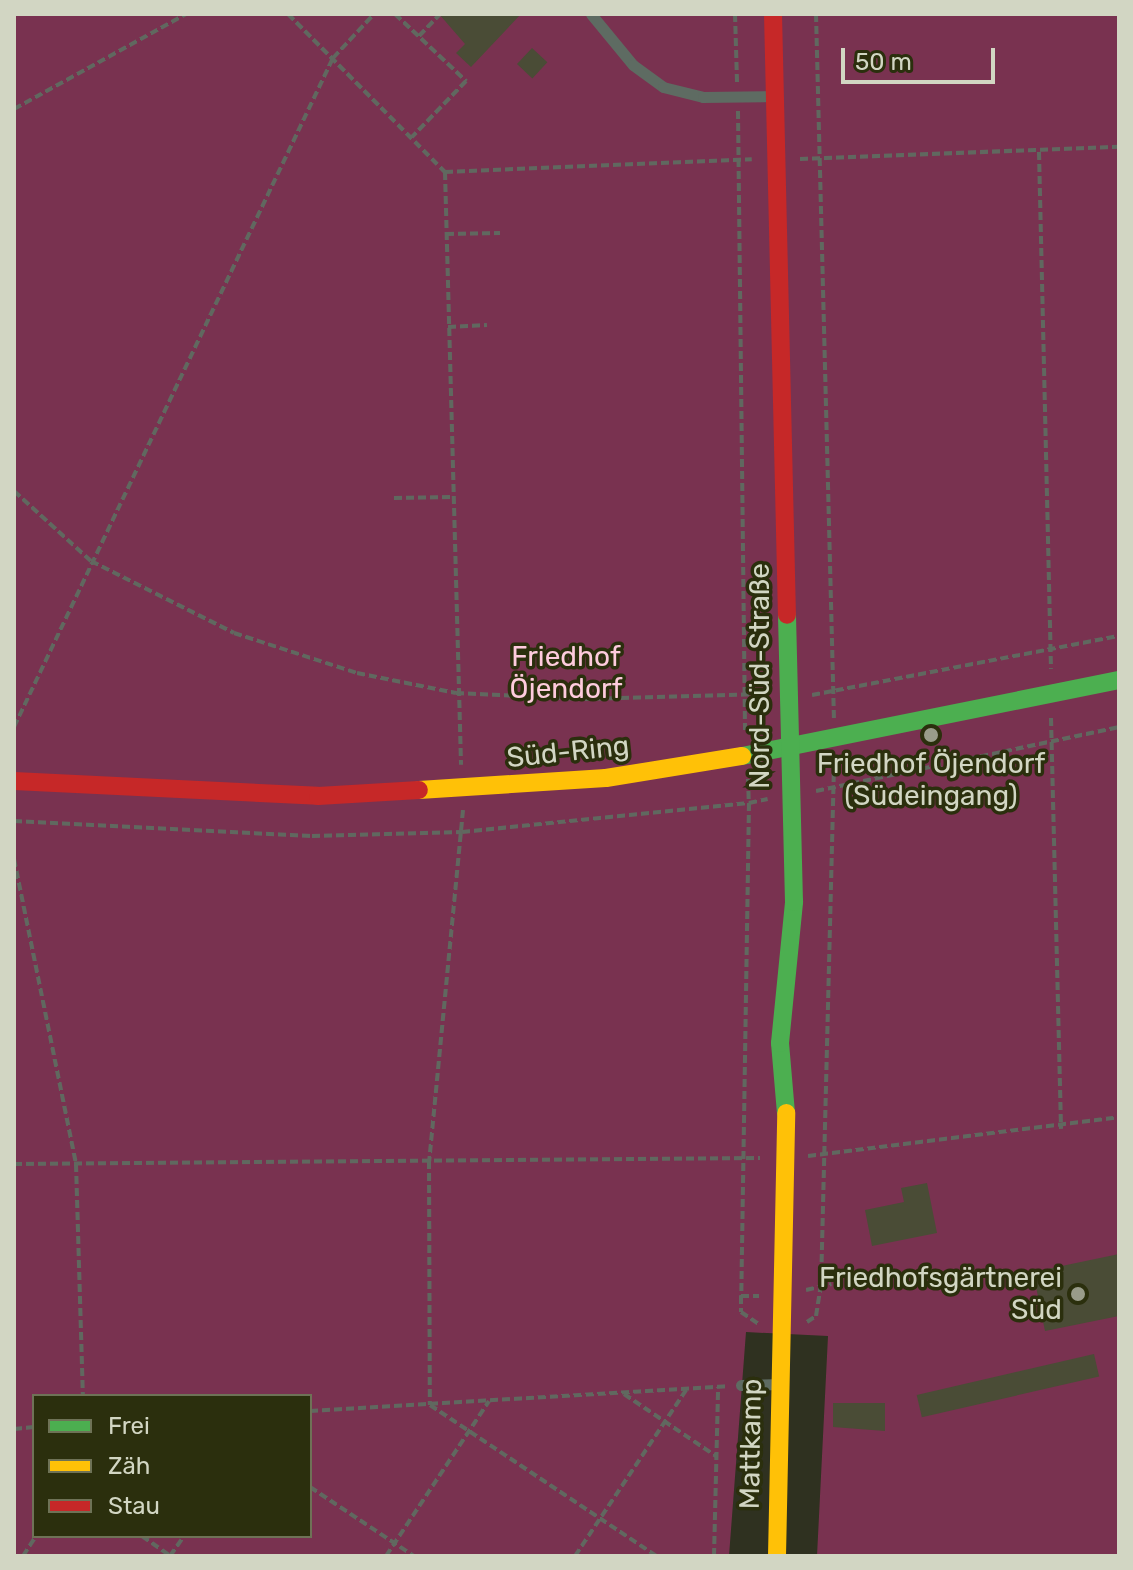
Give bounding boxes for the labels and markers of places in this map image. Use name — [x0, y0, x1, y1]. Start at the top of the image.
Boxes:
marker: Friedhof Öjendorf (Südeingang) — [922, 726, 940, 744]
place label: Friedhof Öjendorf (Südeingang) — [816, 747, 1046, 813]
place label: Friedhofsgärtnerei Süd — [819, 1261, 1062, 1327]
marker: Friedhofsgärtnerei Süd — [1069, 1285, 1087, 1303]

